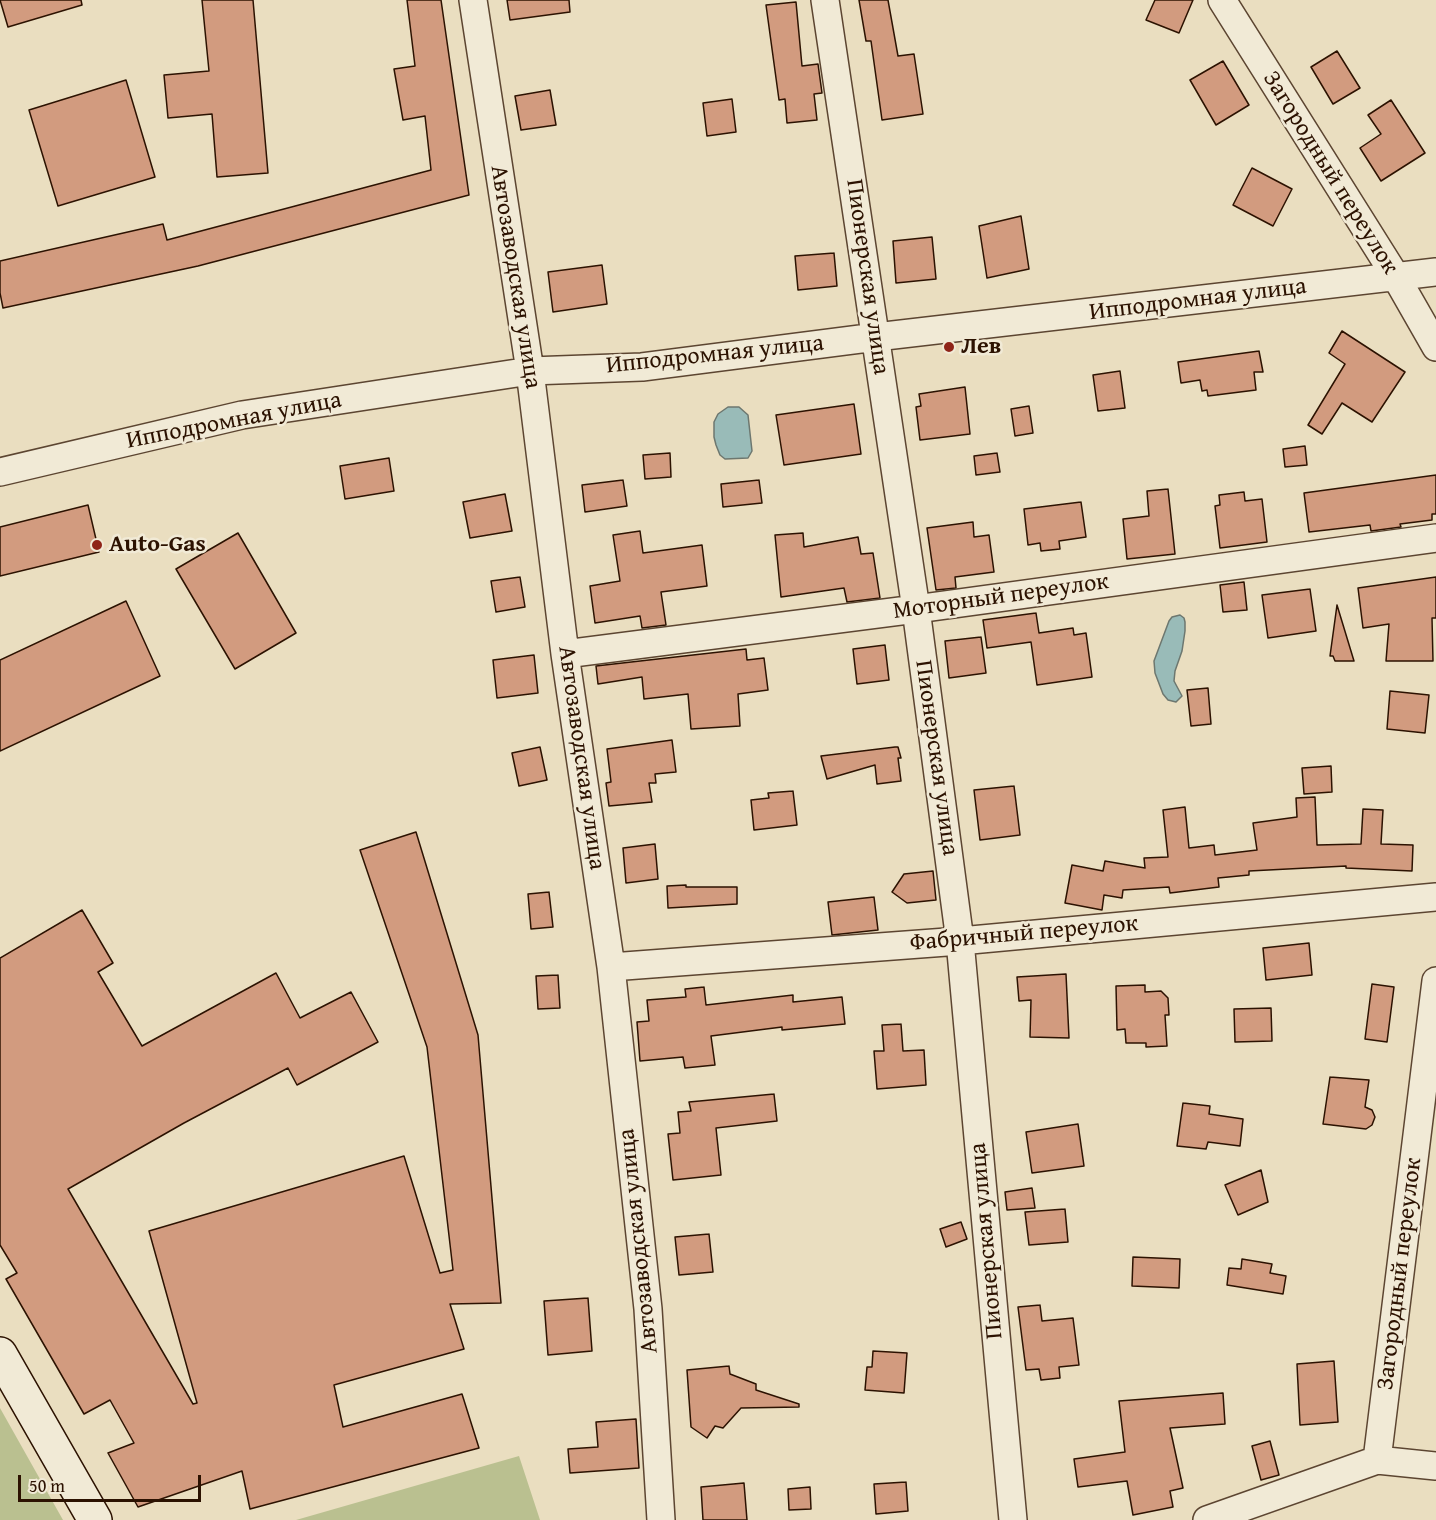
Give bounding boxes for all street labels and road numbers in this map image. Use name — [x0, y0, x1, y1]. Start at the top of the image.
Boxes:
street label: Загородный переулок — [1256, 66, 1404, 280]
street label: Автозаводская улица — [483, 163, 547, 391]
street label: Пионерская улица — [839, 177, 895, 377]
street label: Ипподромная улица — [1088, 272, 1308, 328]
street label: Ипподромная улица — [605, 329, 825, 381]
street label: Ипподромная улица — [124, 386, 344, 456]
street label: Моторный переулок — [891, 568, 1111, 626]
street label: Автозаводская улица — [551, 644, 611, 872]
street label: Пионерская улица — [908, 658, 964, 858]
street label: Фабричный переулок — [909, 910, 1139, 958]
street label: Автозаводская улица — [613, 1127, 665, 1355]
street label: Пионерская улица — [964, 1142, 1010, 1340]
street label: Загородный переулок — [1371, 1156, 1429, 1392]

